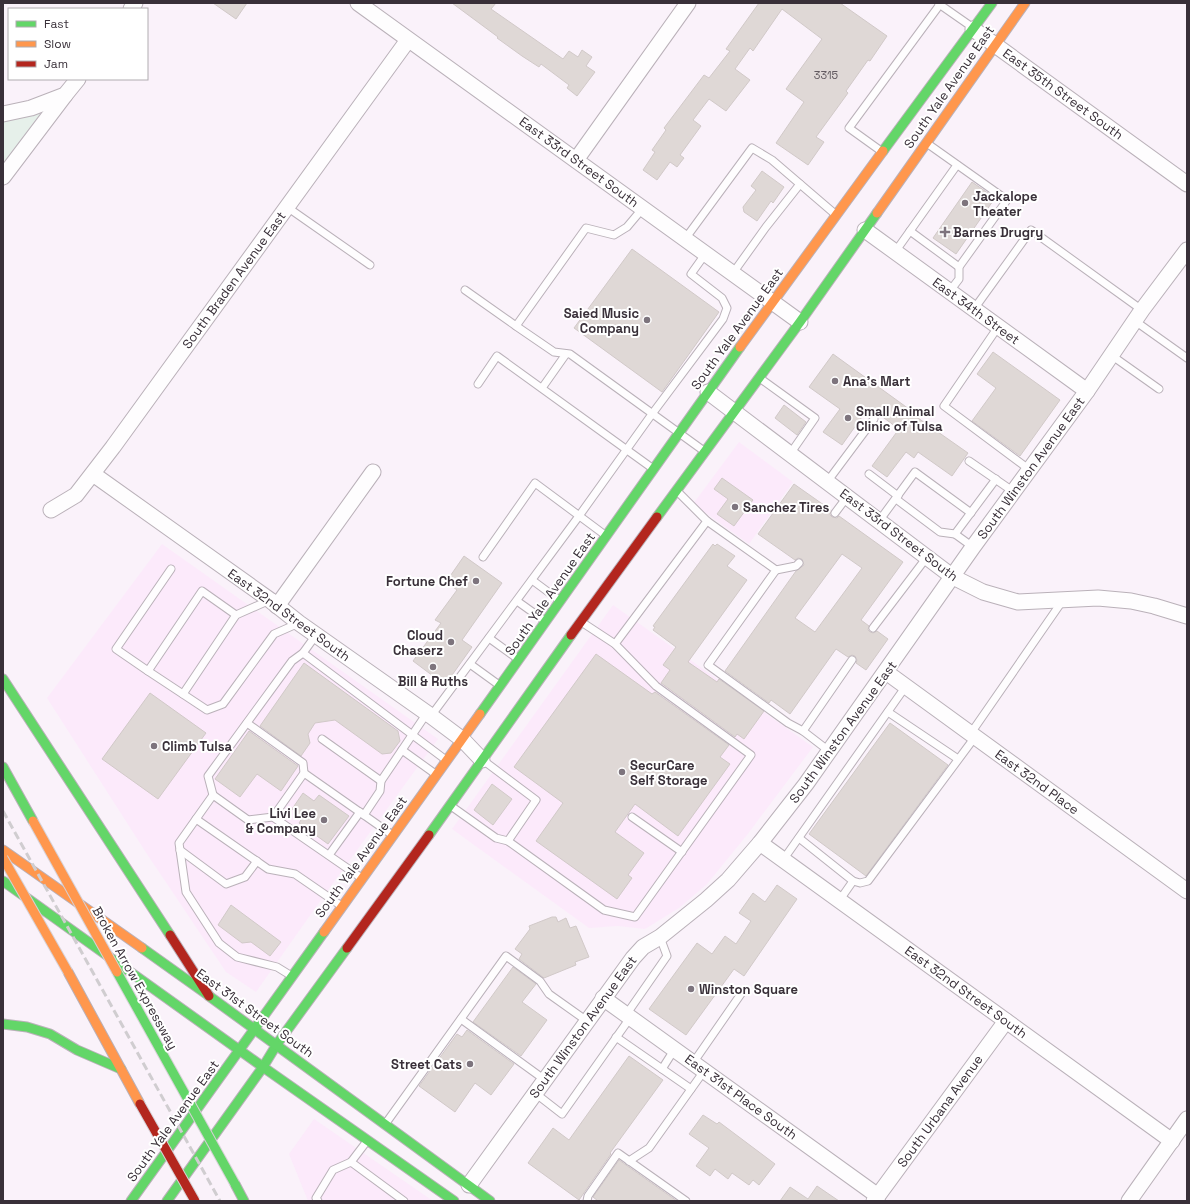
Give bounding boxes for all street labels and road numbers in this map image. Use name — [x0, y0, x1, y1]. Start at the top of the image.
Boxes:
street label: South Yale Avenue East — [900, 22, 998, 152]
street label: East 35th Street South — [999, 45, 1127, 143]
street label: East 33rd Street South — [516, 113, 642, 211]
street label: South Braden Avenue East — [178, 208, 290, 352]
street label: South Yale Avenue East — [687, 265, 787, 393]
street label: East 34th Street — [929, 274, 1023, 348]
street label: South Winston Avenue East — [974, 393, 1088, 543]
street label: East 33rd Street South — [836, 485, 962, 585]
street label: South Yale Avenue East — [501, 529, 599, 659]
street label: East 32nd Street South — [224, 565, 354, 665]
street label: South Winston Avenue East — [786, 657, 900, 807]
street label: East 32nd Place — [992, 746, 1082, 818]
street label: South Yale Avenue East — [311, 793, 411, 921]
street label: Broken Arrow Expressway — [89, 903, 181, 1053]
street label: East 32nd Street South — [901, 942, 1031, 1042]
street label: South Winston Avenue East — [526, 952, 640, 1102]
street label: East 31st Street South — [193, 965, 317, 1061]
street label: East 31st Place South — [681, 1050, 801, 1144]
street label: South Urbana Avenue — [893, 1051, 987, 1171]
street label: South Yale Avenue East — [123, 1057, 223, 1185]

